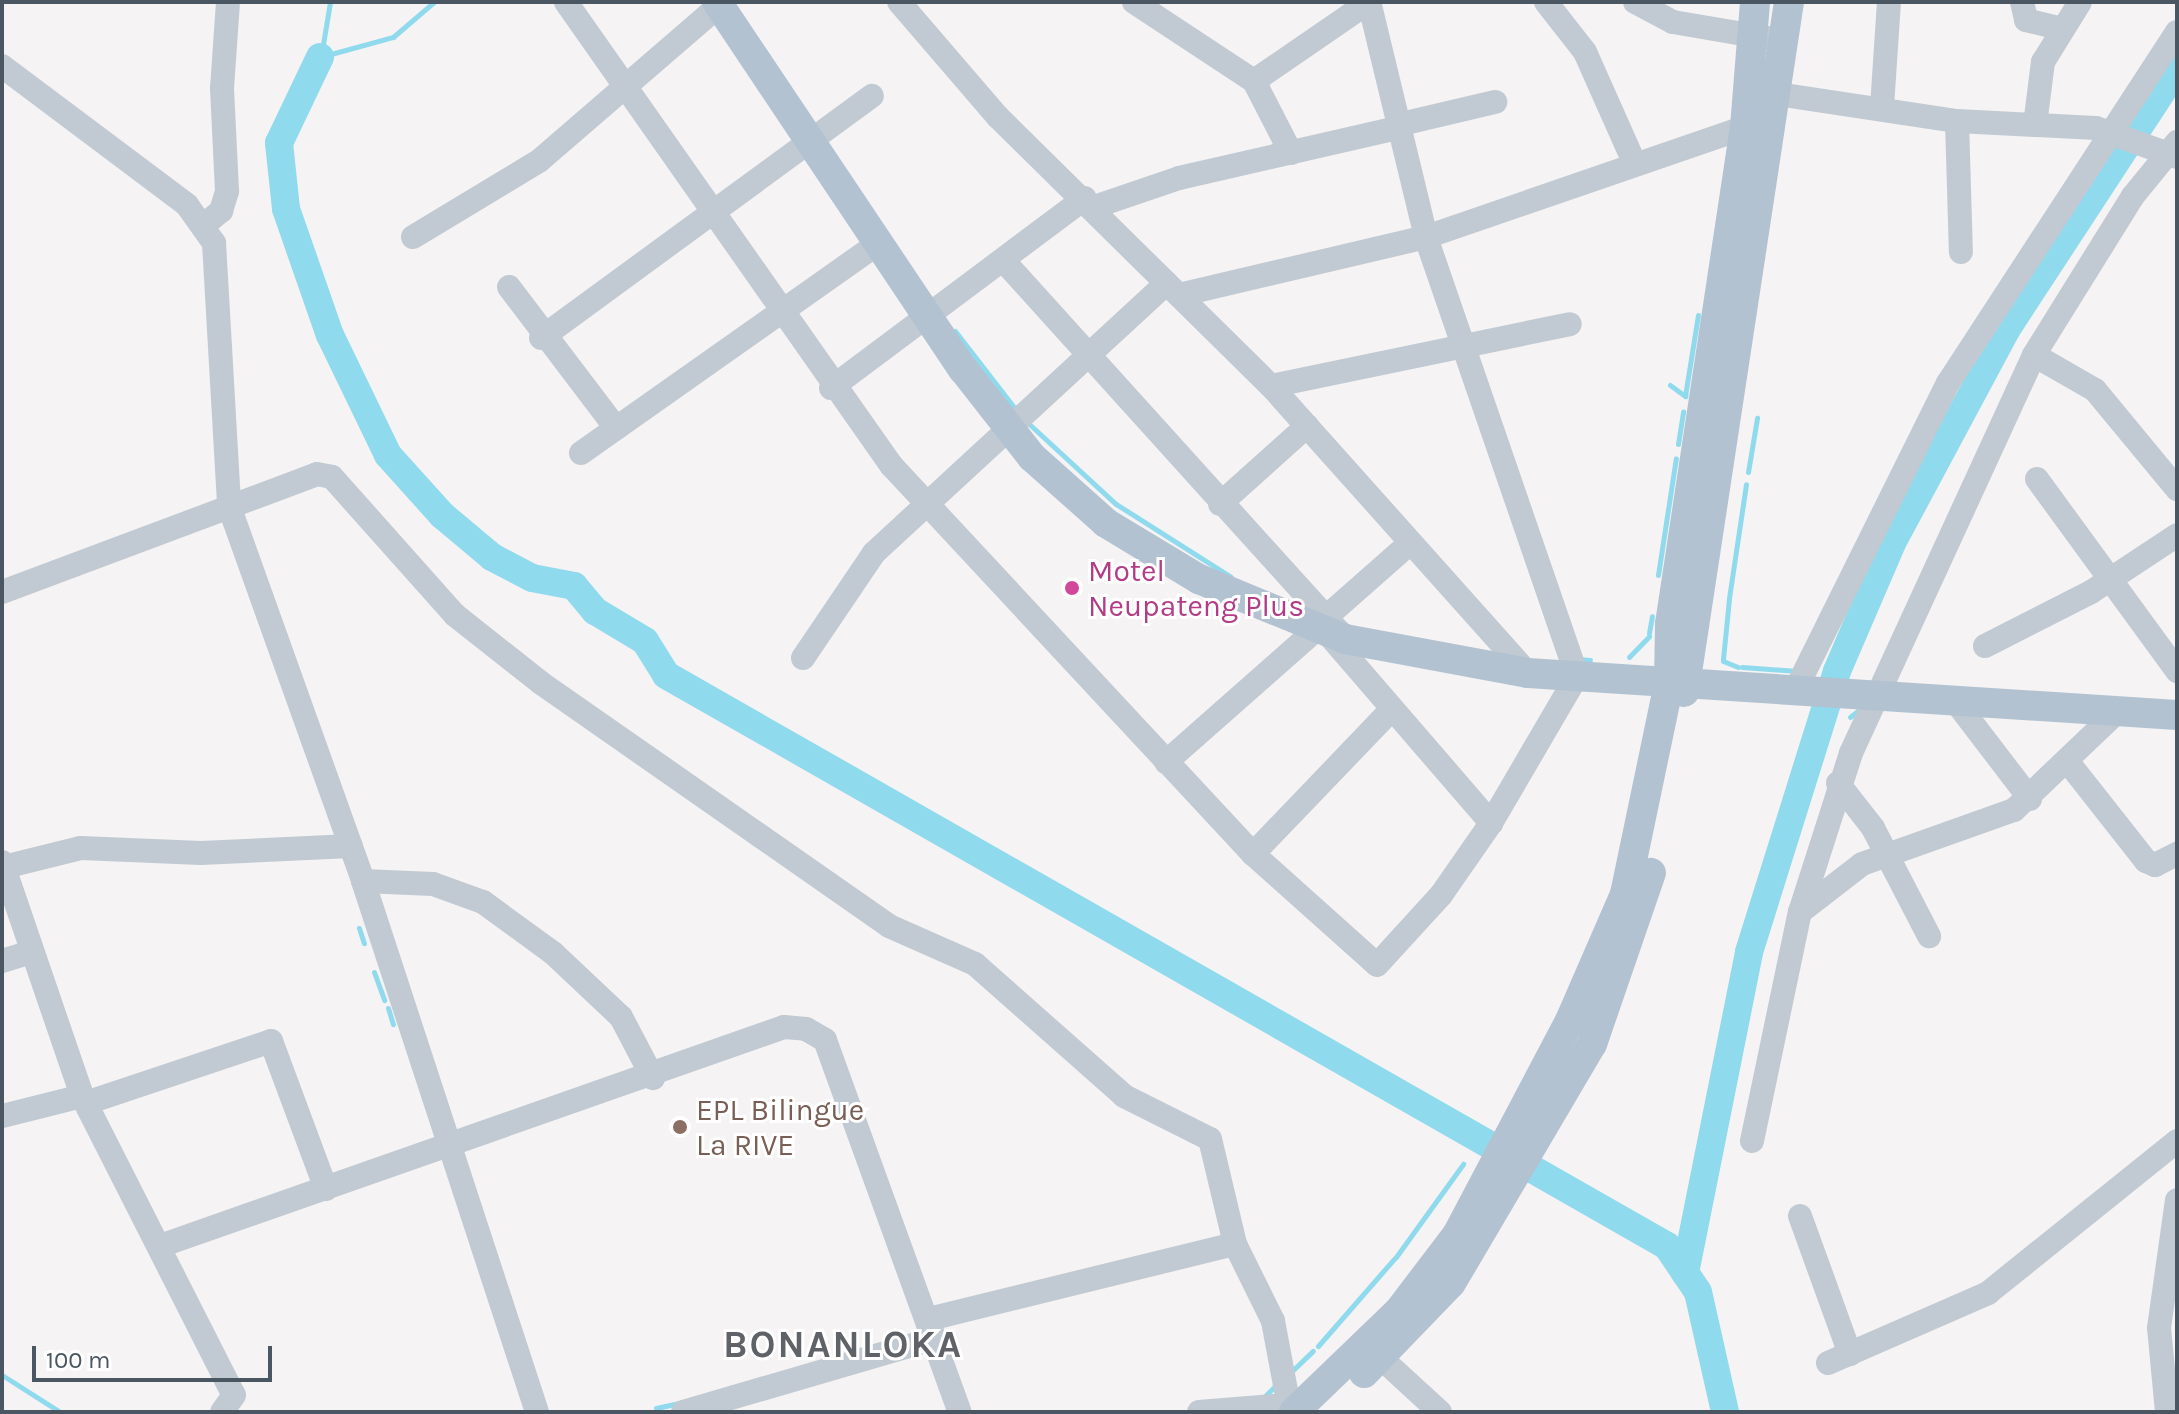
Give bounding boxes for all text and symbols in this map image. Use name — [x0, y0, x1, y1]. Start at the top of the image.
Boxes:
place label: Motel Neupateng Plus — [1088, 553, 1304, 624]
marker: Motel Neupateng Plus — [1063, 579, 1081, 597]
place label: EPL Bilingue La RIVE — [696, 1092, 864, 1162]
marker: EPL Bilingue La RIVE — [671, 1118, 689, 1136]
district label: BONANLOKA — [723, 1322, 963, 1368]
scale bar — [36, 1330, 276, 1380]
text: 100 m — [46, 1346, 111, 1374]

